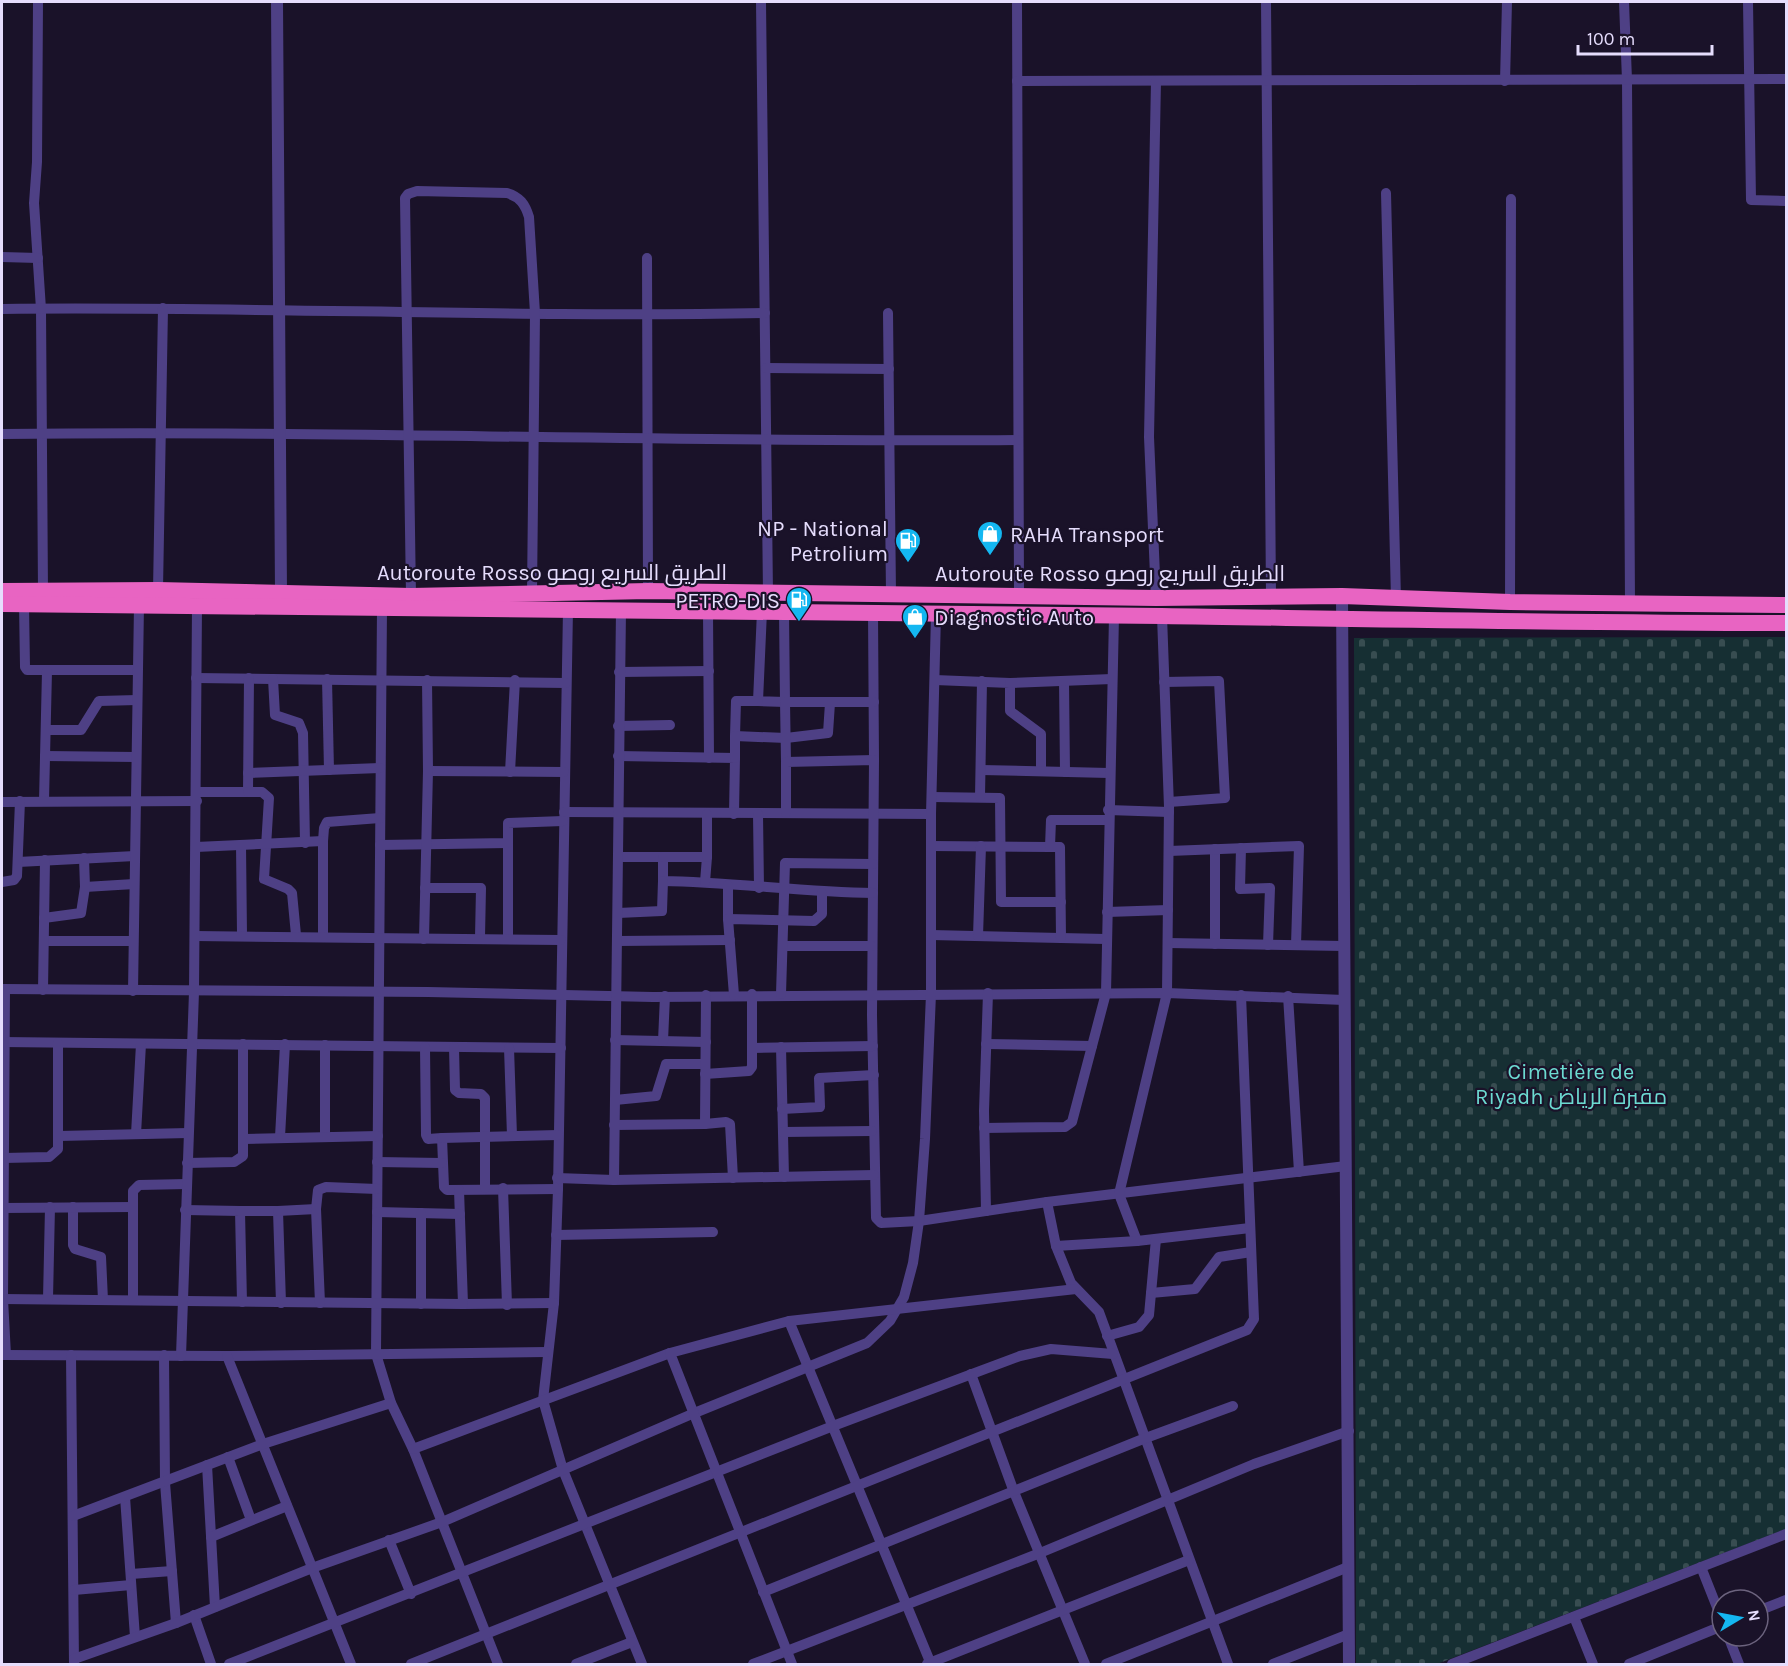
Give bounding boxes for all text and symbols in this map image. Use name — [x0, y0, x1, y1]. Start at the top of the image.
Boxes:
scale bar — [1578, 18, 1712, 56]
text: 100 m — [1587, 28, 1635, 50]
place label: NP - National Petrolium — [757, 516, 888, 567]
shop icon: RAHA Transport — [975, 519, 1005, 557]
place label: RAHA Transport — [1010, 522, 1164, 548]
fuel station icon: NP - National Petrolium — [893, 526, 923, 564]
street label: Autoroute Rosso الطريق السريع روصو — [377, 560, 727, 587]
street label: Autoroute Rosso الطريق السريع روصو — [935, 561, 1285, 588]
fuel station icon: PETRO-DIS — [784, 585, 814, 623]
place label: PETRO-DIS — [675, 588, 780, 614]
shop icon: Diagnostic Auto — [900, 602, 930, 640]
place label: Diagnostic Auto — [934, 605, 1094, 631]
park label: Cimetière de Riyadh مقبرة الرياض — [1475, 1059, 1667, 1110]
north arrow — [1710, 1588, 1770, 1648]
text: N — [1744, 1608, 1765, 1623]

